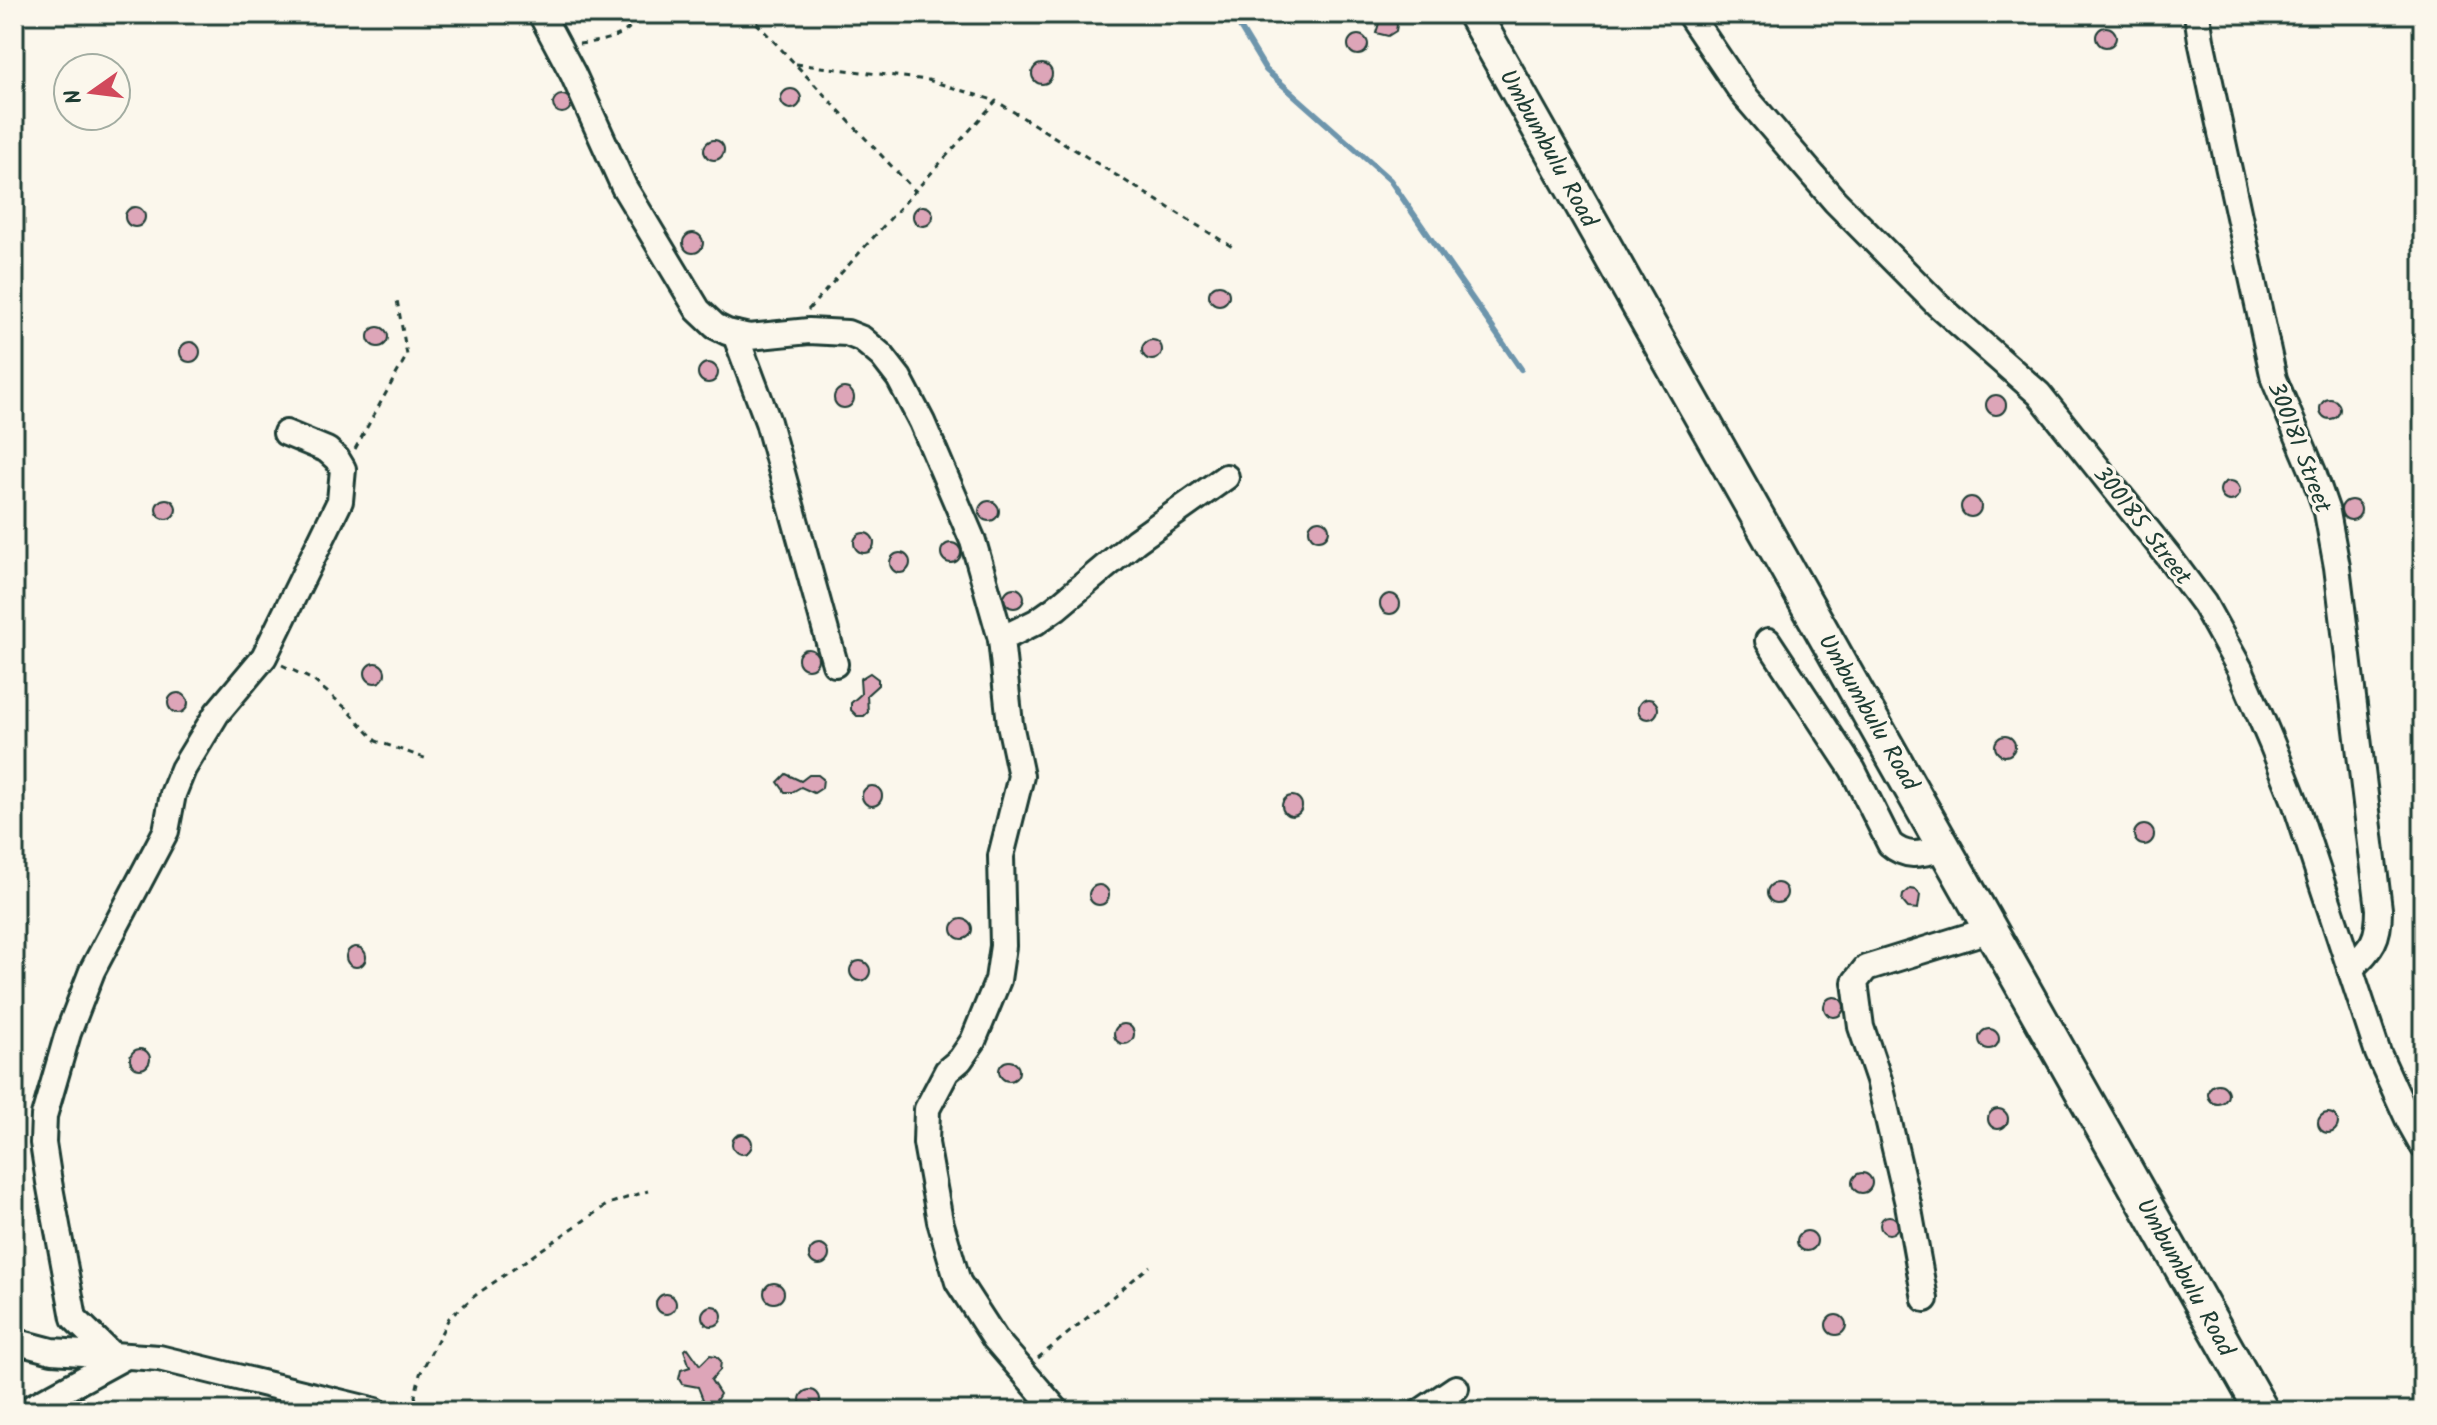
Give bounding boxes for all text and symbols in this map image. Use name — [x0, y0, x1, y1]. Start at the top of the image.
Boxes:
north arrow — [52, 52, 132, 132]
street label: Umbumbulu Road — [1488, 62, 1608, 236]
text: N — [56, 85, 94, 107]
street label: 300181 Street — [2256, 376, 2342, 519]
street label: 300185 Street — [2082, 458, 2202, 595]
street label: Umbumbulu Road — [1807, 627, 1929, 800]
street label: Umbumbulu Road — [2125, 1191, 2245, 1365]

